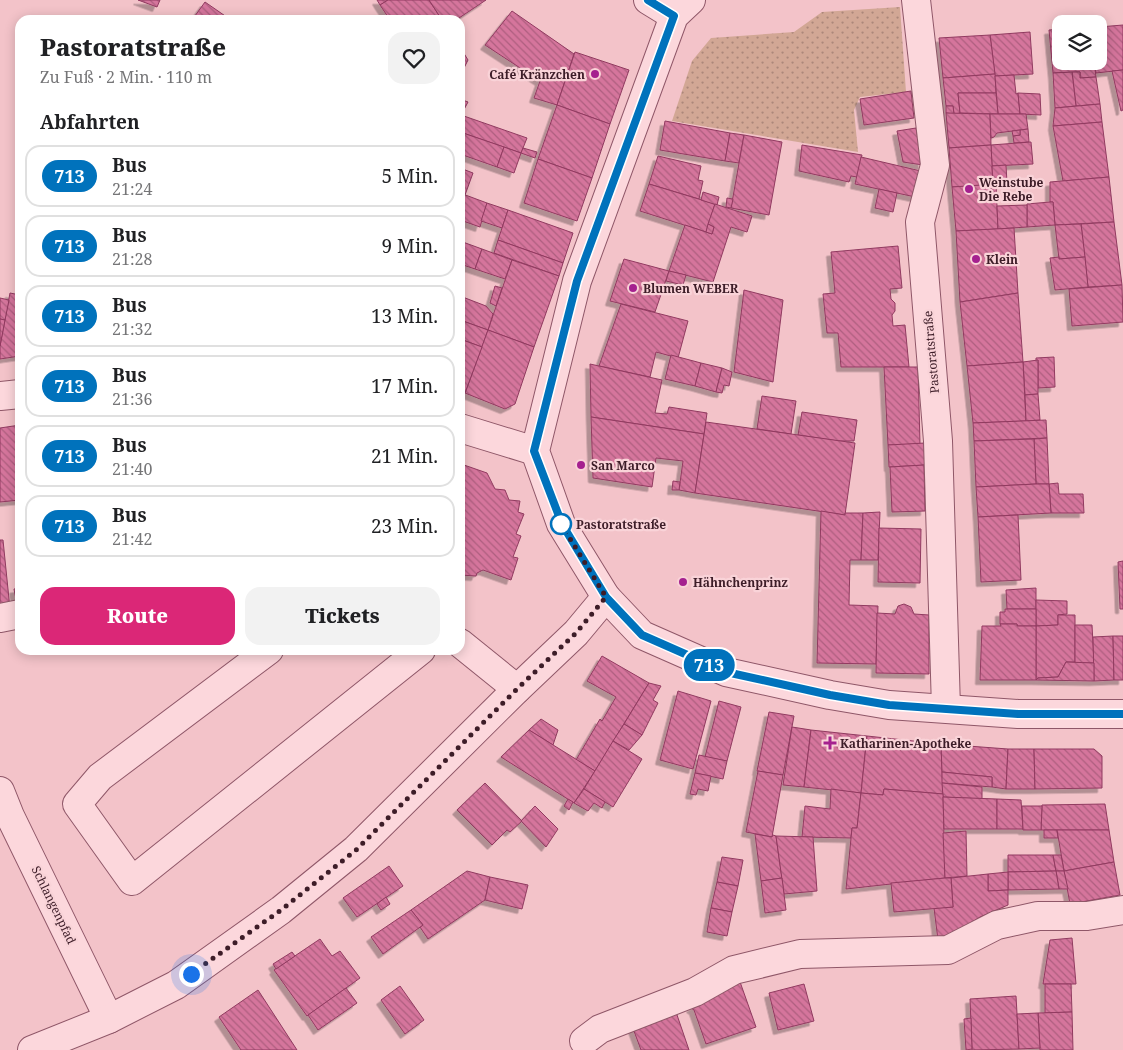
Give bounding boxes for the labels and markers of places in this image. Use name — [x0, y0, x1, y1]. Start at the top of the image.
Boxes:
place label: Café Kränzchen — [489, 66, 585, 83]
marker: Café Kränzchen — [589, 68, 601, 80]
place label: Weinstube Die Rebe — [979, 174, 1044, 205]
marker: Weinstube Die Rebe — [963, 183, 975, 195]
place label: Klein — [986, 251, 1018, 268]
marker: Klein — [970, 253, 982, 265]
place label: Blumen WEBER — [643, 280, 739, 297]
marker: Blumen WEBER — [627, 282, 639, 294]
place label: San Marco — [591, 457, 655, 474]
marker: San Marco — [575, 459, 587, 471]
marker: Pastoratstraße — [550, 513, 572, 535]
place label: Pastoratstraße — [576, 516, 666, 533]
place label: Hähnchenprinz — [693, 574, 788, 591]
marker: Hähnchenprinz — [677, 576, 689, 588]
place label: Katharinen-Apotheke — [840, 735, 971, 752]
marker: Katharinen-Apotheke — [824, 737, 836, 749]

